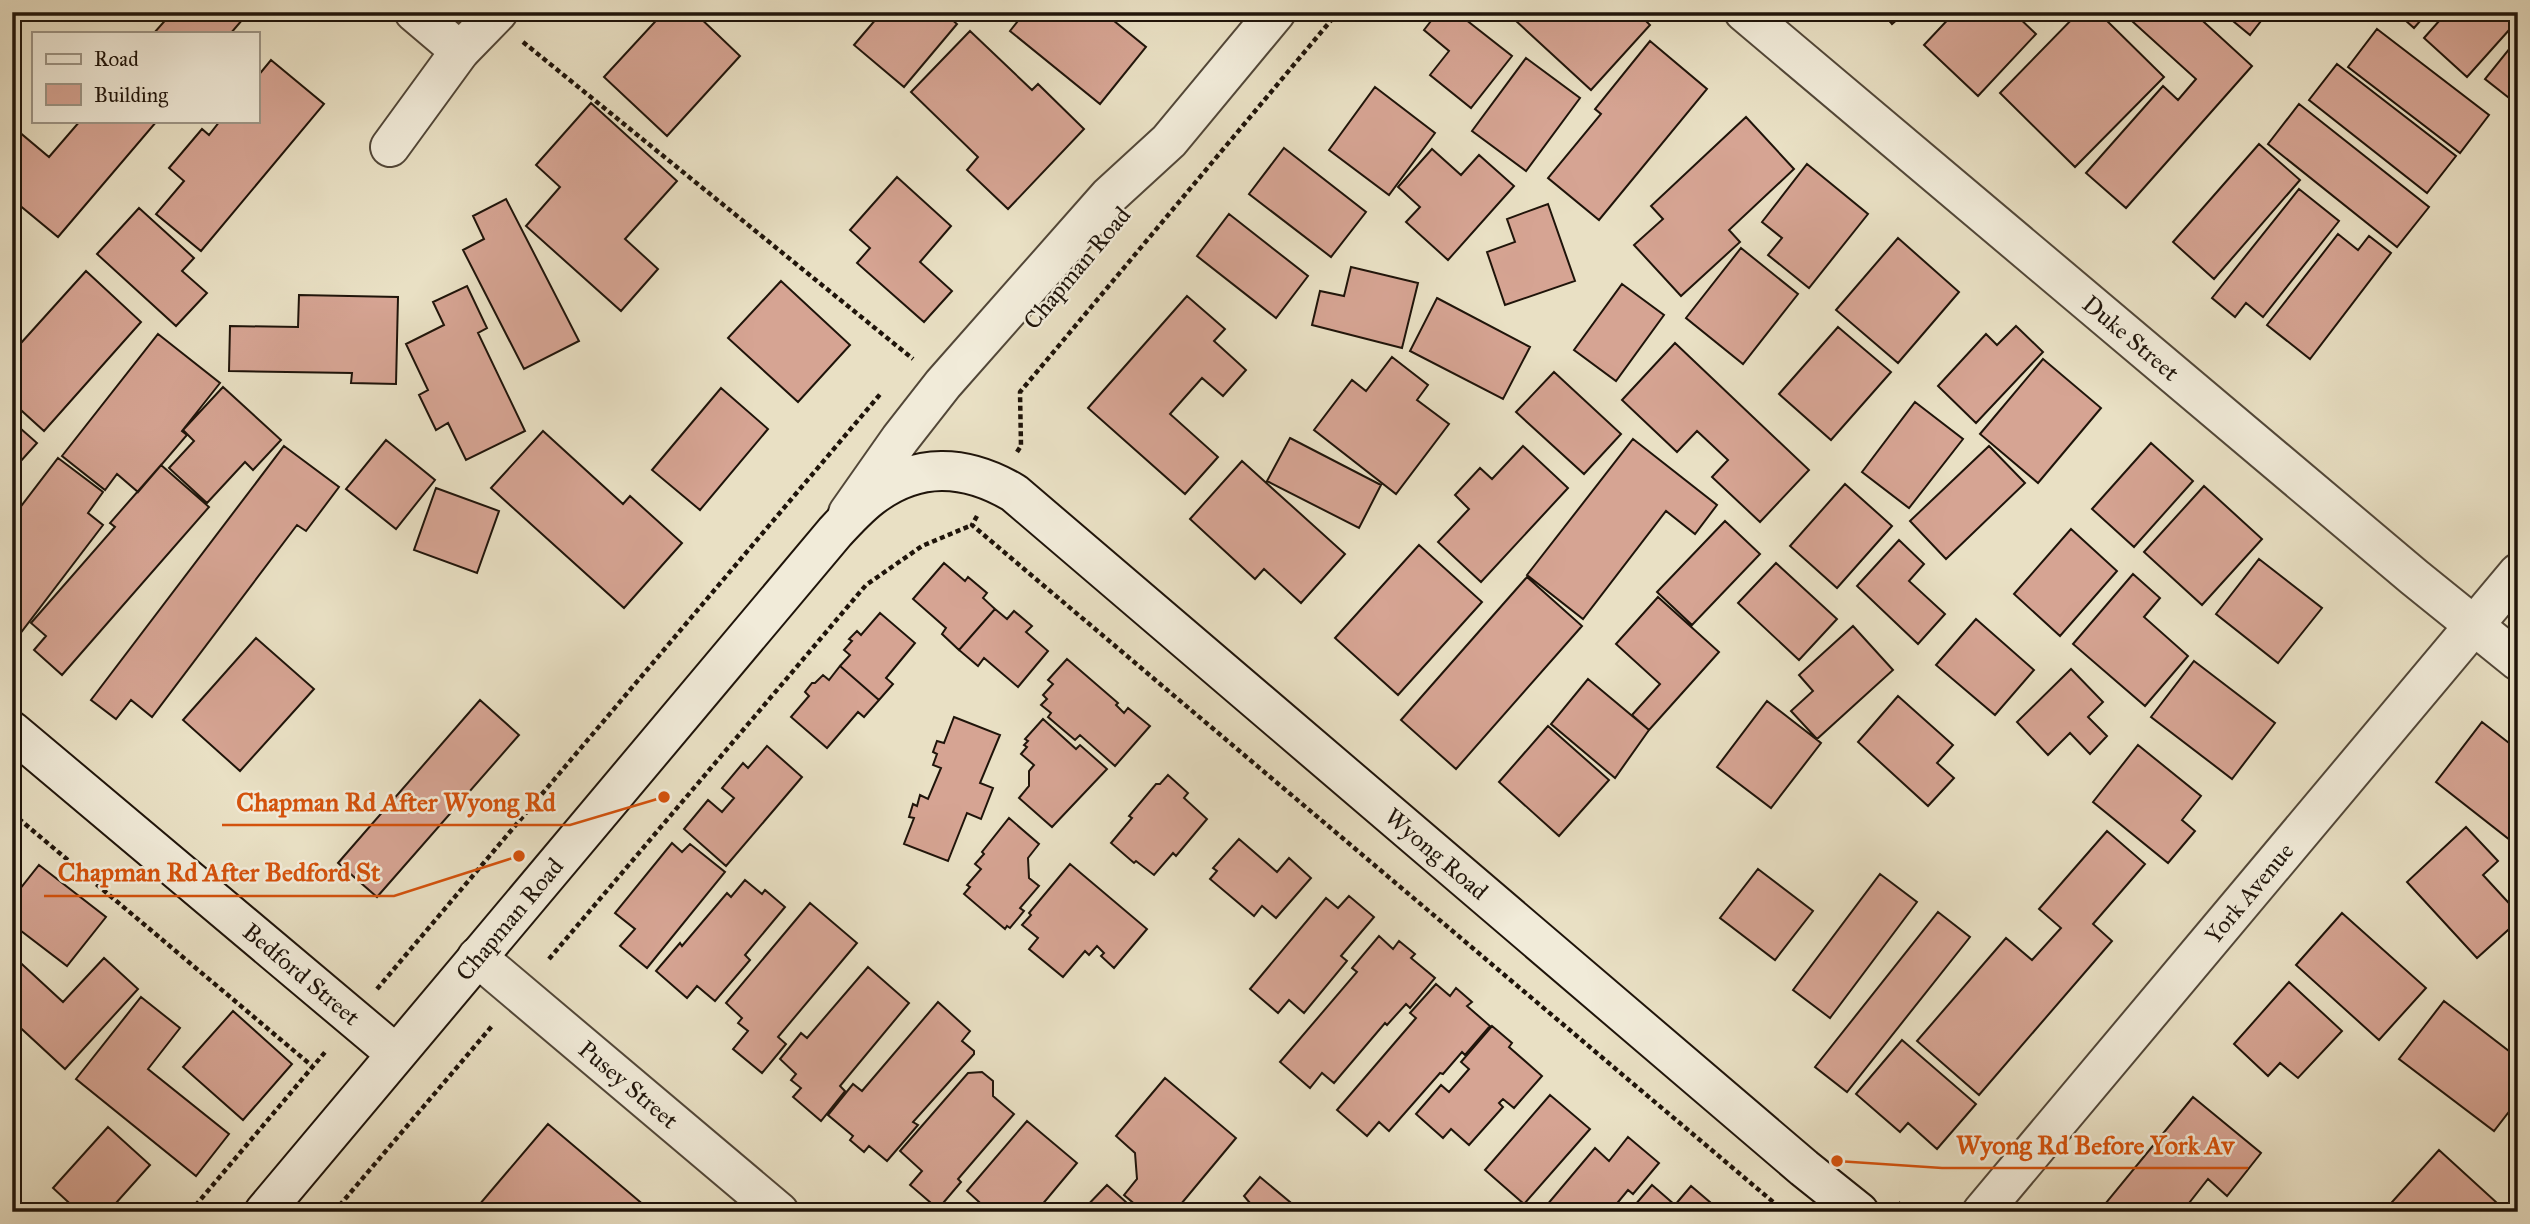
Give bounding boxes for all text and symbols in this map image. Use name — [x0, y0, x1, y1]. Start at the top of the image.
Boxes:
legend — [32, 32, 259, 122]
text: Road — [94, 46, 139, 72]
text: Building — [94, 82, 168, 108]
street label: Chapman Road — [1017, 200, 1137, 336]
street label: Duke Street — [2076, 289, 2186, 388]
callout: Chapman Rd After Wyong Rd — [222, 778, 570, 825]
text: Chapman Rd After Wyong Rd — [236, 786, 557, 819]
street label: Wyong Road — [1379, 802, 1494, 906]
street label: York Avenue — [2198, 836, 2300, 950]
callout: Chapman Rd After Bedford St — [44, 849, 394, 896]
street label: Chapman Road — [449, 852, 570, 987]
text: Chapman Rd After Bedford St — [58, 856, 381, 888]
street label: Bedford Street — [237, 917, 366, 1032]
street label: Pusey Street — [572, 1034, 685, 1136]
callout: Wyong Rd Before York Av — [1942, 1121, 2248, 1168]
text: Wyong Rd Before York Av — [1956, 1129, 2236, 1162]

